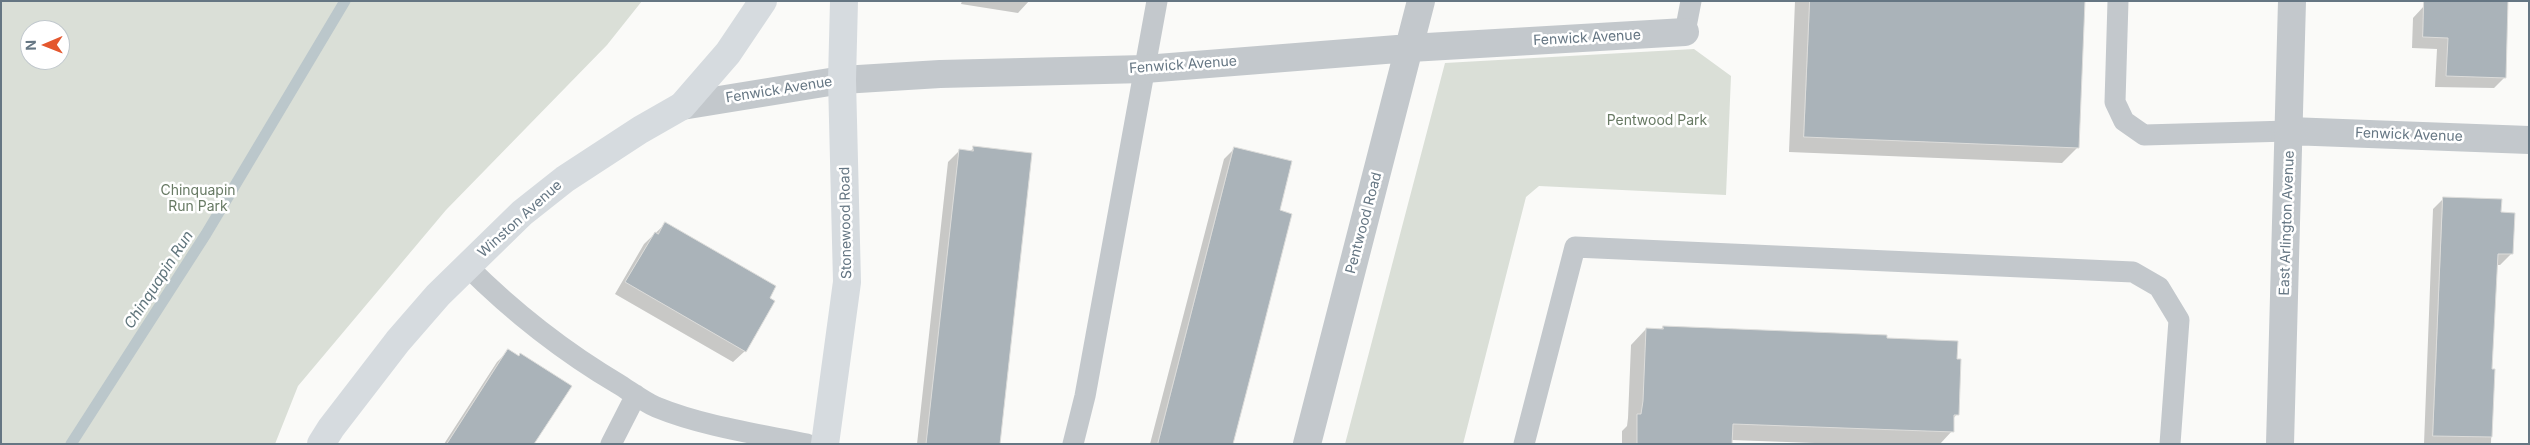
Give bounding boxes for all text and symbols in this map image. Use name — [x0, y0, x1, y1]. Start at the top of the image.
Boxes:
north arrow — [20, 20, 70, 70]
street label: Fenwick Avenue — [1533, 27, 1641, 49]
text: N — [22, 40, 39, 51]
street label: Fenwick Avenue — [1129, 53, 1237, 77]
street label: Fenwick Avenue — [724, 73, 834, 107]
park label: Pentwood Park — [1607, 113, 1707, 129]
street label: Fenwick Avenue — [2355, 125, 2463, 145]
street label: East Arlington Avenue — [2276, 150, 2298, 296]
street label: Stonewood Road — [837, 167, 855, 279]
street label: Pentwood Road — [1342, 170, 1386, 276]
street label: Winston Avenue — [475, 177, 565, 261]
park label: Chinquapin Run Park — [160, 183, 236, 216]
water label: Chinquapin Run — [121, 228, 197, 332]

